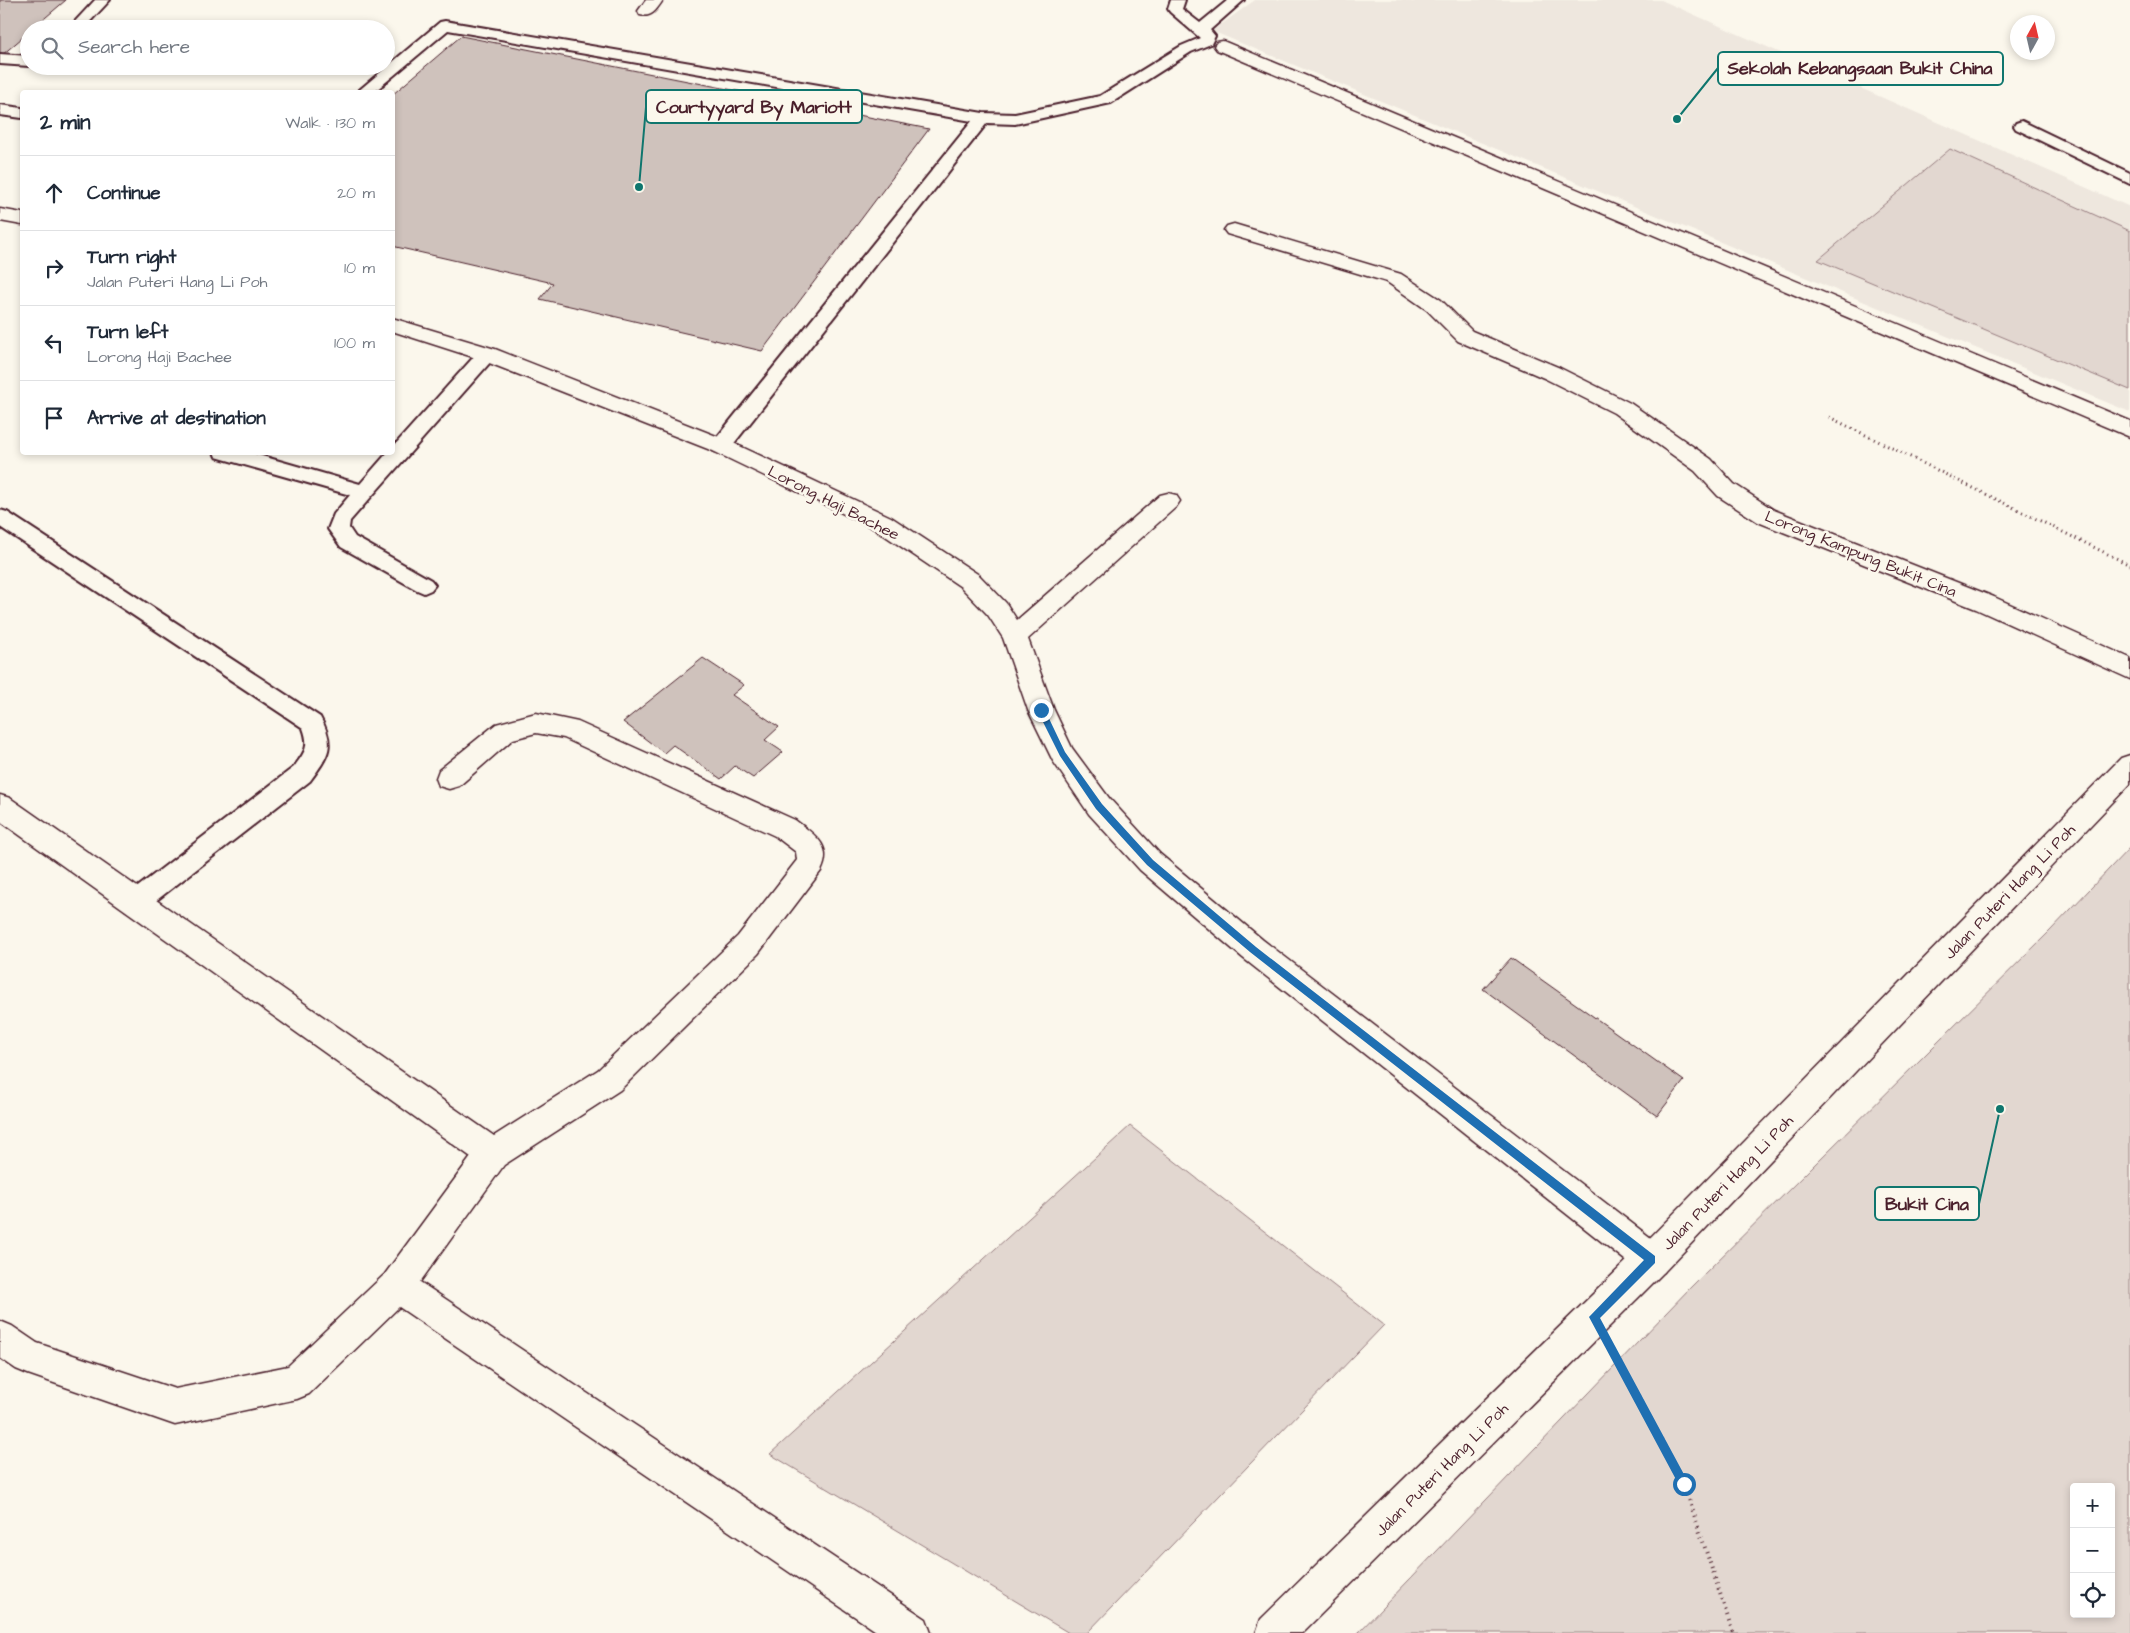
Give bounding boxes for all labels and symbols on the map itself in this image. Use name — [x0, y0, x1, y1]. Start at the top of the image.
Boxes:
north arrow — [2010, 15, 2055, 60]
callout: Sekolah Kebangsaan Bukit China — [1718, 52, 2003, 85]
text: Sekolah Kebangsaan Bukit China — [1726, 56, 1993, 82]
callout: Courtyyard By Mariott — [646, 90, 862, 123]
text: Courtyyard By Mariott — [656, 95, 853, 121]
street label: Lorong Haji Bachee — [764, 460, 903, 547]
street label: Lorong Kampung Bukit Cina — [1761, 505, 1960, 603]
route end — [1030, 699, 1053, 722]
street label: Jalan Puteri Hang Li Poh — [1939, 819, 2081, 965]
street label: Jalan Puteri Hang Li Poh — [1657, 1110, 1799, 1256]
callout: Bukit Cina — [1875, 1187, 1979, 1220]
text: Bukit Cina — [1885, 1192, 1970, 1217]
street label: Jalan Puteri Hang Li Poh — [1370, 1398, 1514, 1542]
route start — [1673, 1473, 1696, 1496]

